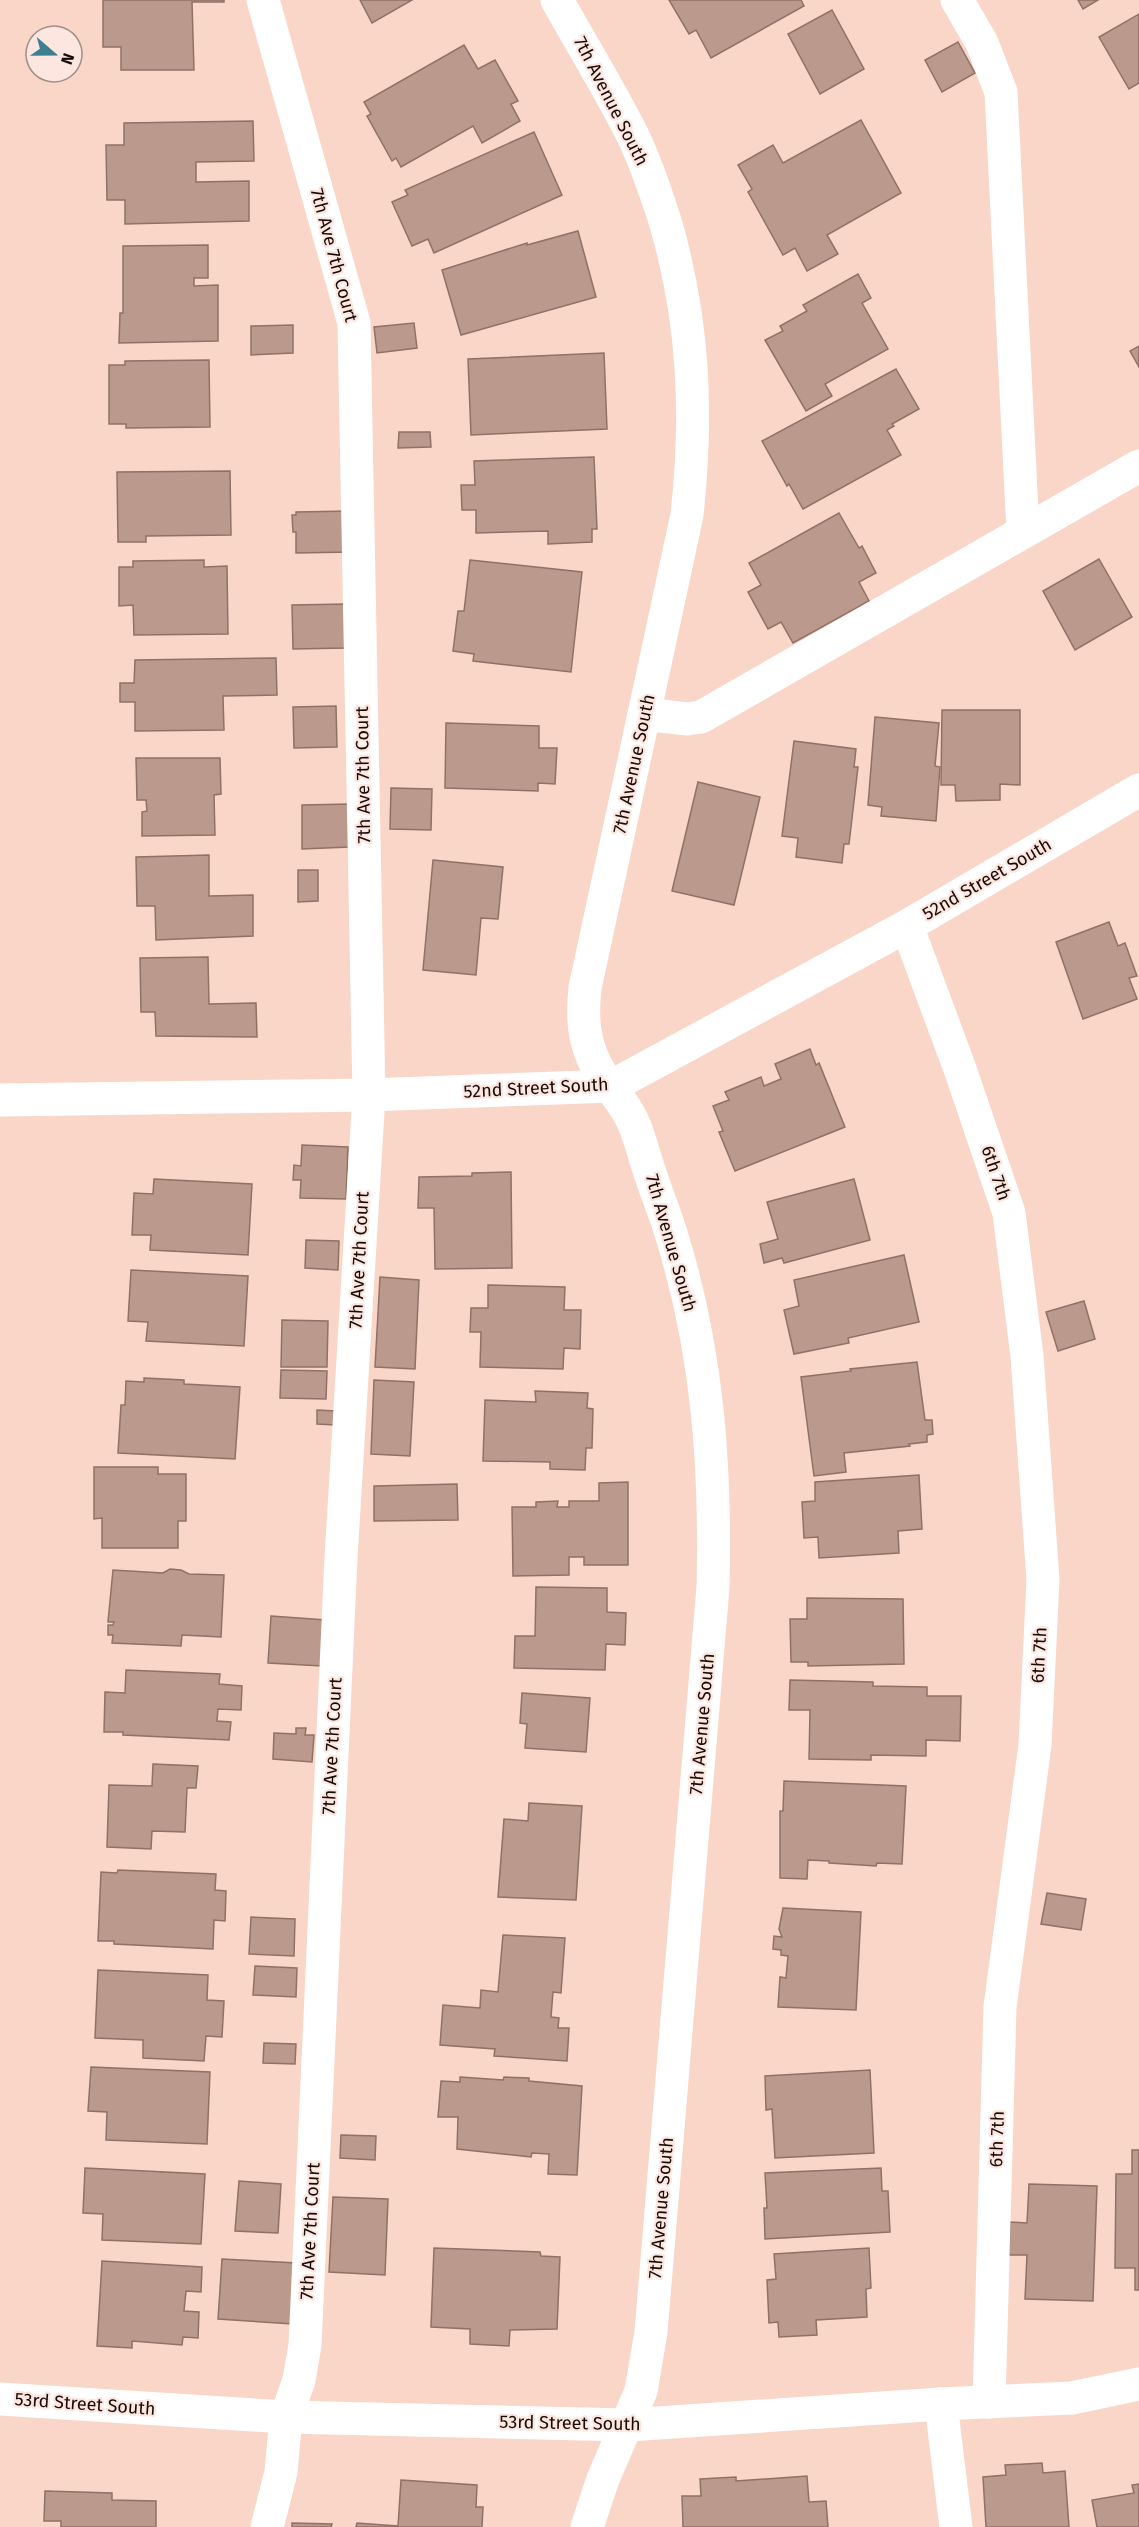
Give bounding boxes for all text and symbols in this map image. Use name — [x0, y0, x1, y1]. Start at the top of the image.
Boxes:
north arrow — [24, 24, 84, 84]
street label: 7th Avenue South — [569, 33, 653, 169]
text: N — [57, 51, 78, 67]
street label: 7th Ave 7th Court — [306, 186, 363, 325]
street label: 7th Avenue South — [608, 692, 660, 836]
street label: 7th Ave 7th Court — [351, 706, 375, 844]
street label: 52nd Street South — [919, 833, 1055, 925]
street label: 52nd Street South — [463, 1073, 609, 1103]
street label: 6th 7th — [976, 1143, 1016, 1203]
street label: 7th Avenue South — [641, 1172, 701, 1314]
street label: 7th Ave 7th Court — [344, 1190, 374, 1329]
street label: 6th 7th — [1027, 1626, 1051, 1684]
street label: 7th Avenue South — [685, 1652, 719, 1796]
street label: 7th Ave 7th Court — [317, 1676, 347, 1815]
street label: 6th 7th — [985, 2110, 1009, 2168]
street label: 7th Avenue South — [644, 2136, 678, 2280]
street label: 7th Ave 7th Court — [295, 2161, 325, 2300]
street label: 53rd Street South — [14, 2388, 156, 2420]
street label: 53rd Street South — [499, 2411, 641, 2435]

